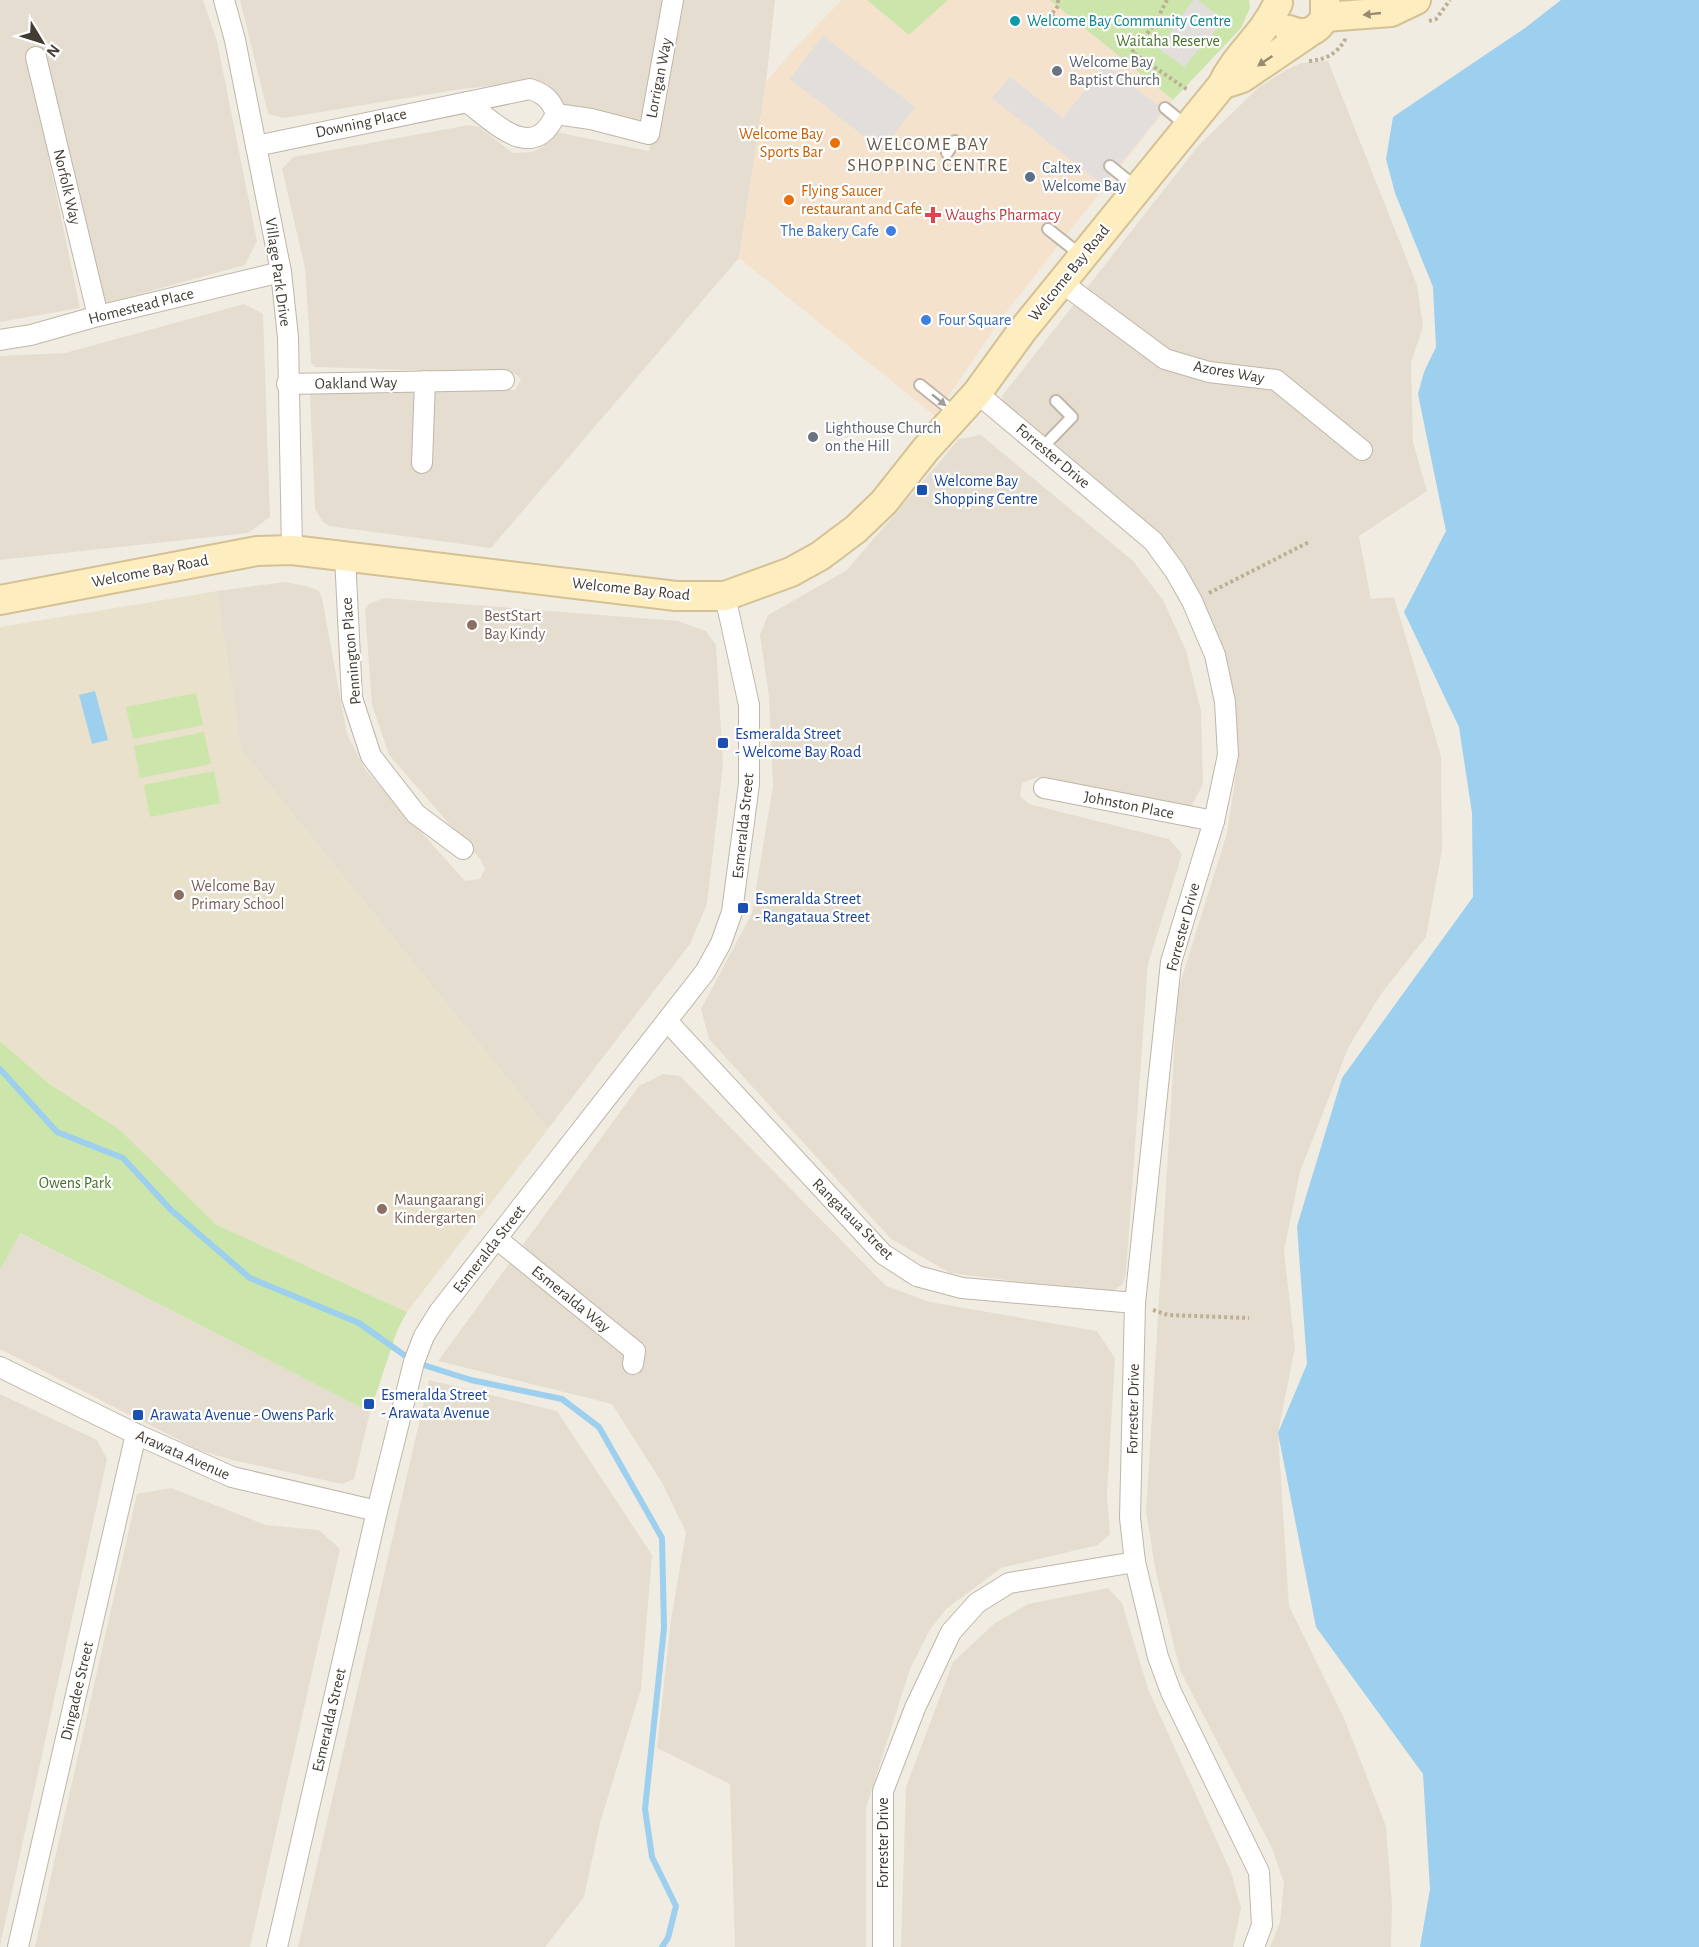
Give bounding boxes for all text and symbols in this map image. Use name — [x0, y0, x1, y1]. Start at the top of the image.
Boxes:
one-way arrow — [1362, 9, 1381, 19]
north arrow — [12, 12, 72, 72]
place label: Welcome Bay Community Centre — [1027, 13, 1231, 30]
marker: Welcome Bay Community Centre — [1008, 14, 1022, 28]
park label: Waitaha Reserve — [1116, 33, 1220, 49]
street label: Lorrigan Way — [643, 36, 676, 120]
text: N — [43, 41, 63, 60]
place label: Welcome Bay Baptist Church — [1069, 54, 1160, 88]
one-way arrow — [1257, 55, 1273, 66]
marker: Welcome Bay Baptist Church — [1050, 64, 1064, 78]
street label: Downing Place — [314, 106, 408, 140]
place label: Welcome Bay Sports Bar — [739, 126, 824, 160]
marker: Welcome Bay Sports Bar — [828, 136, 842, 150]
district label: WELCOME BAY SHOPPING CENTRE — [847, 136, 1009, 175]
street label: Norfolk Way — [50, 148, 84, 227]
place label: Caltex Welcome Bay — [1042, 160, 1126, 195]
marker: Caltex Welcome Bay — [1023, 170, 1037, 184]
place label: Flying Saucer restaurant and Cafe — [801, 183, 922, 217]
marker: Flying Saucer restaurant and Cafe — [782, 193, 796, 207]
place label: Waughs Pharmacy — [945, 207, 1061, 224]
marker: Waughs Pharmacy — [926, 208, 940, 222]
street label: Village Park Drive — [262, 217, 294, 327]
street label: Welcome Bay Road — [1025, 222, 1113, 325]
place label: The Bakery Cafe — [780, 223, 879, 240]
marker: The Bakery Cafe — [884, 224, 898, 238]
street label: Homestead Place — [87, 285, 195, 327]
place label: Four Square — [938, 312, 1011, 328]
marker: Four Square — [919, 313, 933, 327]
street label: Azores Way — [1192, 358, 1266, 387]
street label: Oakland Way — [315, 374, 398, 393]
one-way arrow — [931, 394, 947, 407]
place label: Lighthouse Church on the Hill — [825, 420, 941, 454]
street label: Forrester Drive — [1013, 421, 1093, 491]
marker: Lighthouse Church on the Hill — [806, 430, 820, 444]
place label: Welcome Bay Shopping Centre — [934, 473, 1038, 507]
marker: Welcome Bay Shopping Centre — [915, 483, 929, 497]
street label: Welcome Bay Road — [90, 552, 210, 591]
street label: Welcome Bay Road — [571, 575, 691, 604]
street label: Pennington Place — [338, 597, 364, 705]
place label: BestStart Bay Kindy — [484, 608, 545, 643]
marker: BestStart Bay Kindy — [465, 618, 479, 632]
place label: Esmeralda Street - Welcome Bay Road — [735, 726, 861, 761]
marker: Esmeralda Street - Welcome Bay Road — [716, 736, 730, 750]
street label: Esmeralda Street — [729, 772, 757, 880]
street label: Johnston Place — [1083, 788, 1175, 822]
place label: Welcome Bay Primary School — [191, 878, 284, 913]
street label: Forrester Drive — [1163, 881, 1203, 973]
marker: Welcome Bay Primary School — [172, 888, 186, 902]
place label: Esmeralda Street - Rangataua Street — [755, 891, 870, 925]
marker: Esmeralda Street - Rangataua Street — [736, 901, 750, 915]
park label: Owens Park — [39, 1175, 112, 1191]
street label: Rangataua Street — [809, 1175, 897, 1263]
place label: Maungaarangi Kindergarten — [394, 1192, 484, 1226]
marker: Maungaarangi Kindergarten — [375, 1202, 389, 1216]
street label: Esmeralda Street — [450, 1202, 528, 1296]
street label: Esmeralda Way — [528, 1263, 613, 1336]
street label: Forrester Drive — [1124, 1363, 1142, 1455]
place label: Esmeralda Street - Arawata Avenue — [381, 1387, 490, 1421]
marker: Esmeralda Street - Arawata Avenue — [362, 1397, 376, 1411]
place label: Arawata Avenue - Owens Park — [150, 1407, 334, 1423]
marker: Arawata Avenue - Owens Park — [131, 1408, 145, 1422]
street label: Arawata Avenue — [134, 1427, 232, 1483]
street label: Dingadee Street — [58, 1640, 96, 1742]
street label: Esmeralda Street — [309, 1666, 349, 1774]
street label: Forrester Drive — [875, 1797, 891, 1889]

